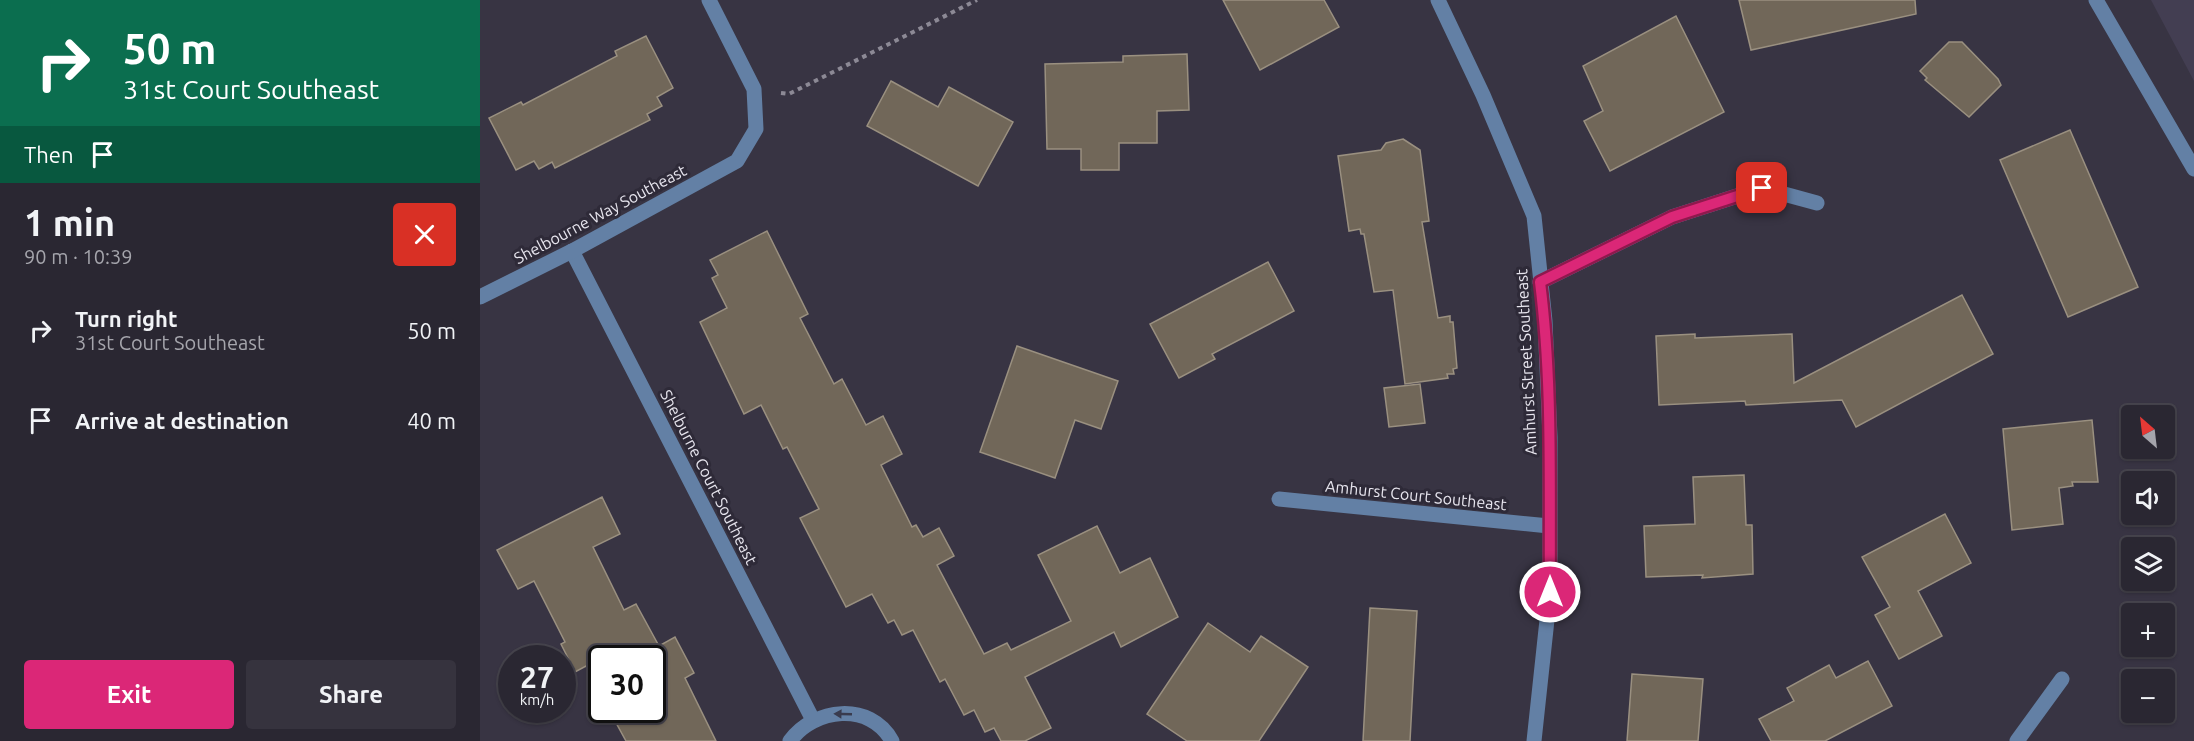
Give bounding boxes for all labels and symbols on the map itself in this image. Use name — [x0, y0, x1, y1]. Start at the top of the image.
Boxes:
street label: Shelbourne Way Southeast — [511, 160, 690, 267]
pin — [1736, 162, 1787, 213]
street label: Amhurst Street Southeast — [1512, 268, 1540, 456]
street label: Shelburne Court Southeast — [657, 387, 761, 568]
north arrow — [2121, 405, 2175, 459]
street label: Amhurst Court Southeast — [1324, 477, 1508, 514]
position arrow — [1518, 560, 1582, 624]
speed limit sign: 30 — [588, 645, 666, 723]
one-way arrow — [833, 709, 852, 718]

